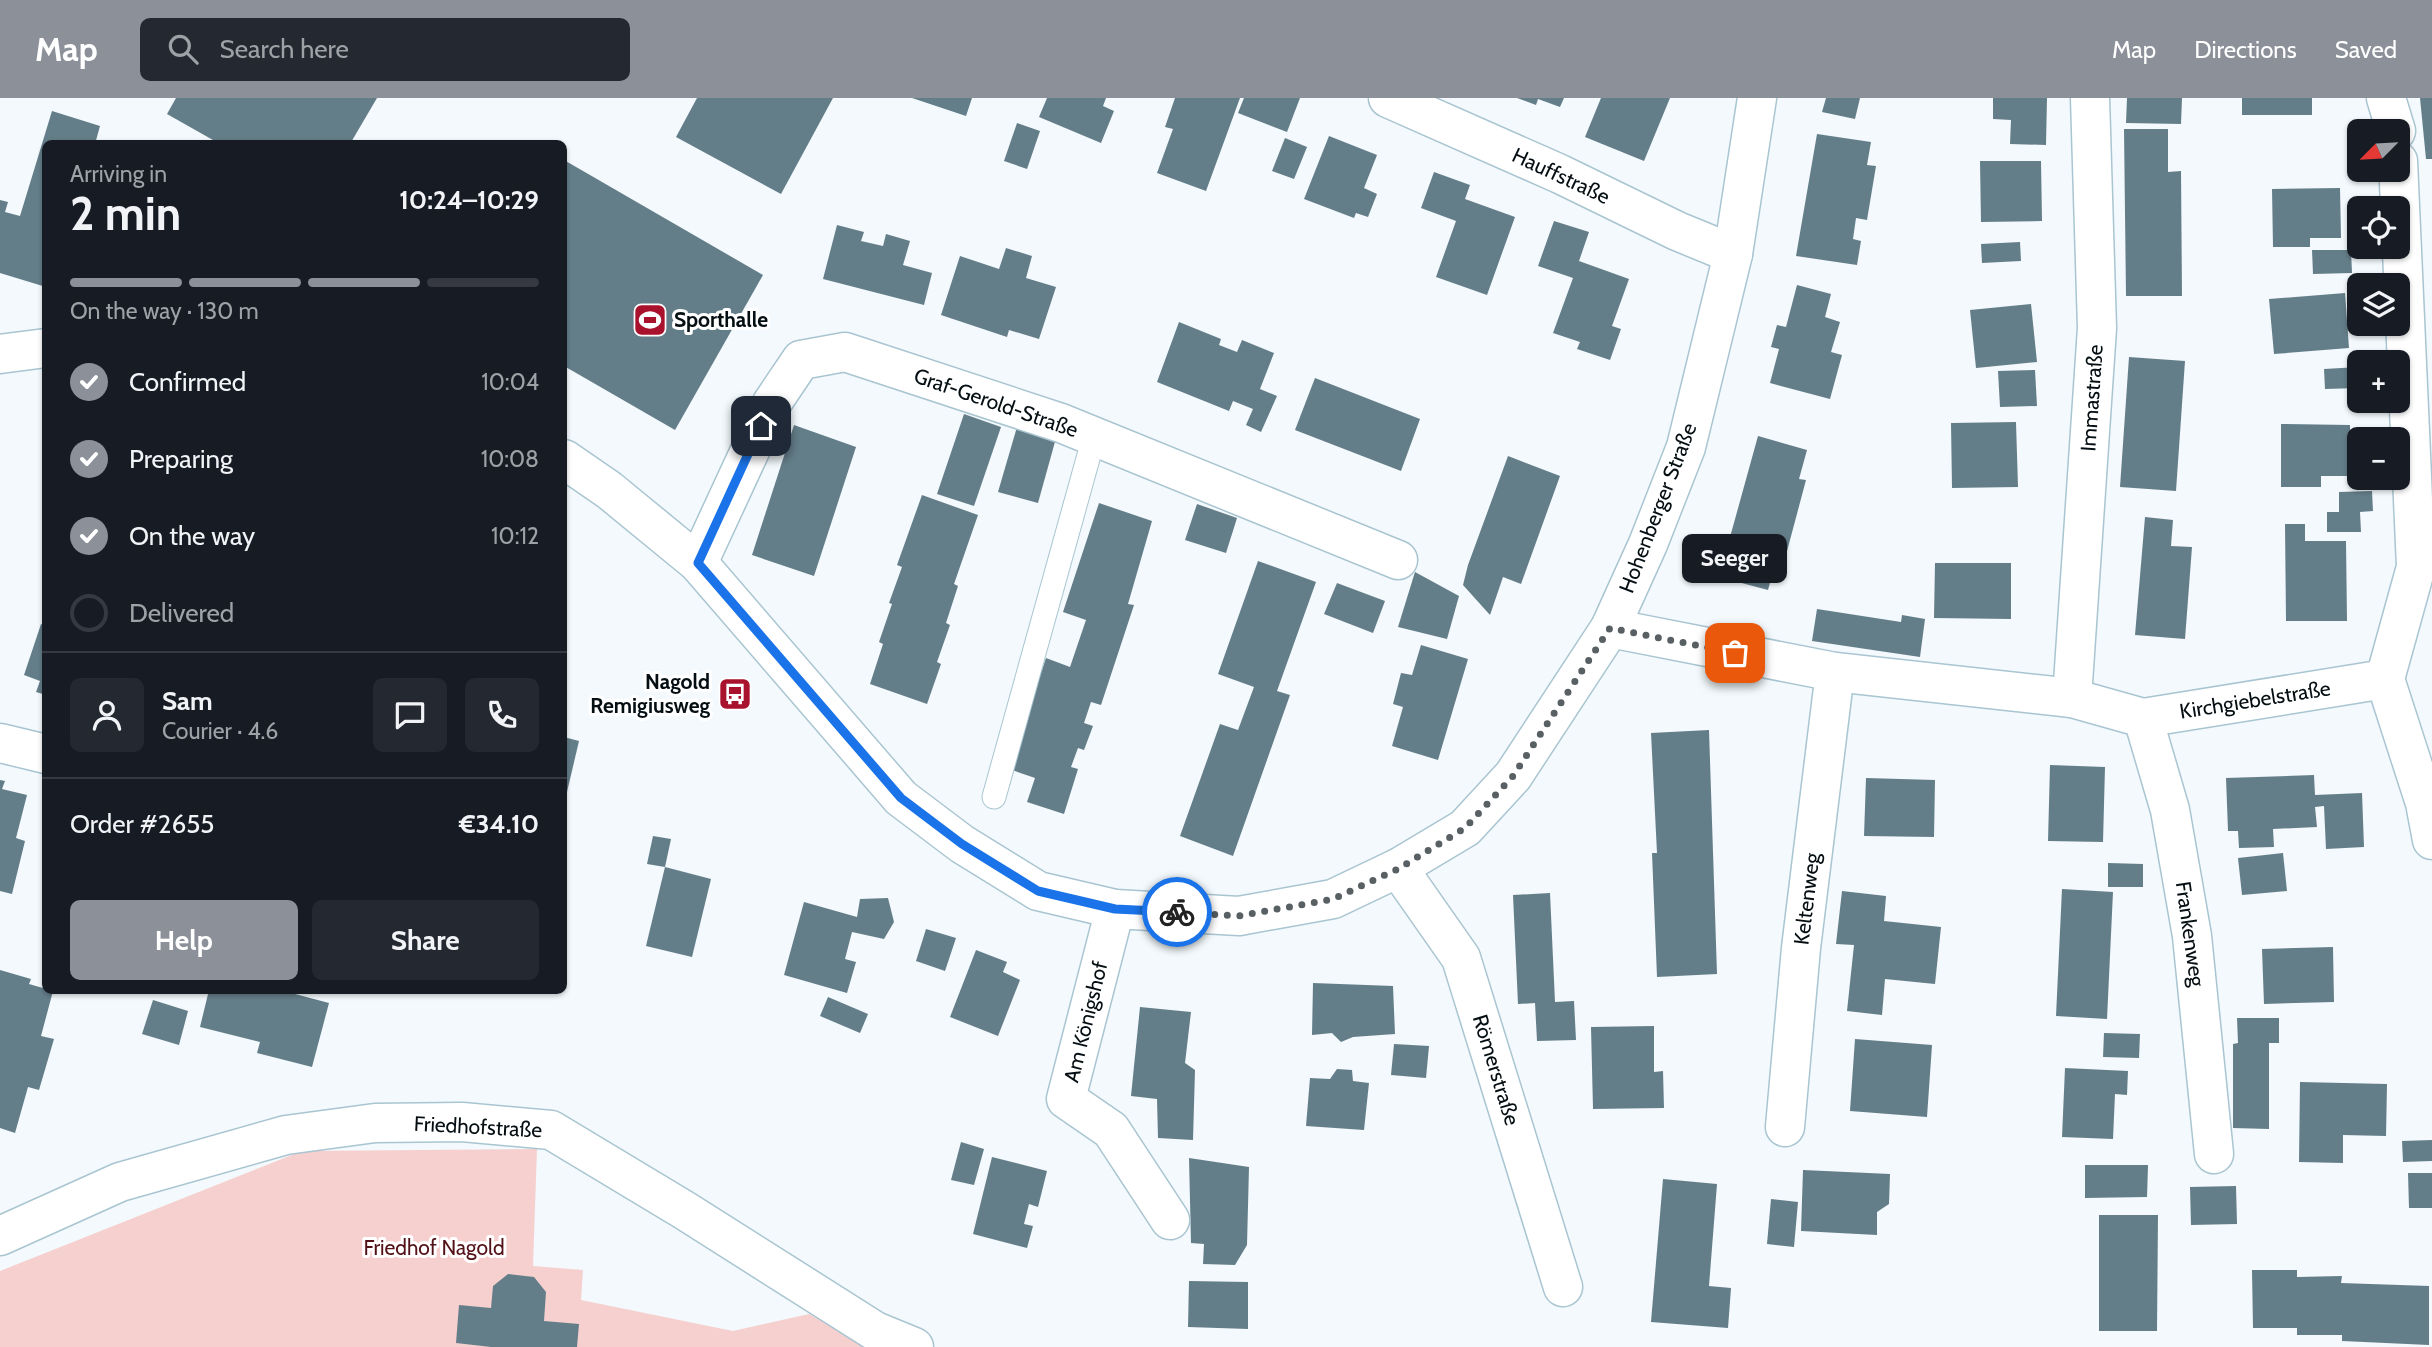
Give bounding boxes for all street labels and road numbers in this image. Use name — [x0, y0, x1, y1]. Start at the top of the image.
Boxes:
street label: Hauffstraße — [1508, 142, 1614, 209]
street label: Immastraße — [2075, 343, 2108, 452]
street label: Graf-Gerold-Straße — [911, 363, 1082, 442]
street label: Hohenberger Straße — [1614, 419, 1702, 596]
street label: Kirchgiebelstraße — [2178, 675, 2333, 724]
street label: Keltenweg — [1788, 851, 1825, 946]
street label: Frankenweg — [2171, 880, 2210, 989]
street label: Am Königshof — [1058, 959, 1113, 1085]
street label: Römerstraße — [1468, 1011, 1525, 1129]
street label: Friedhofstraße — [413, 1111, 543, 1142]

